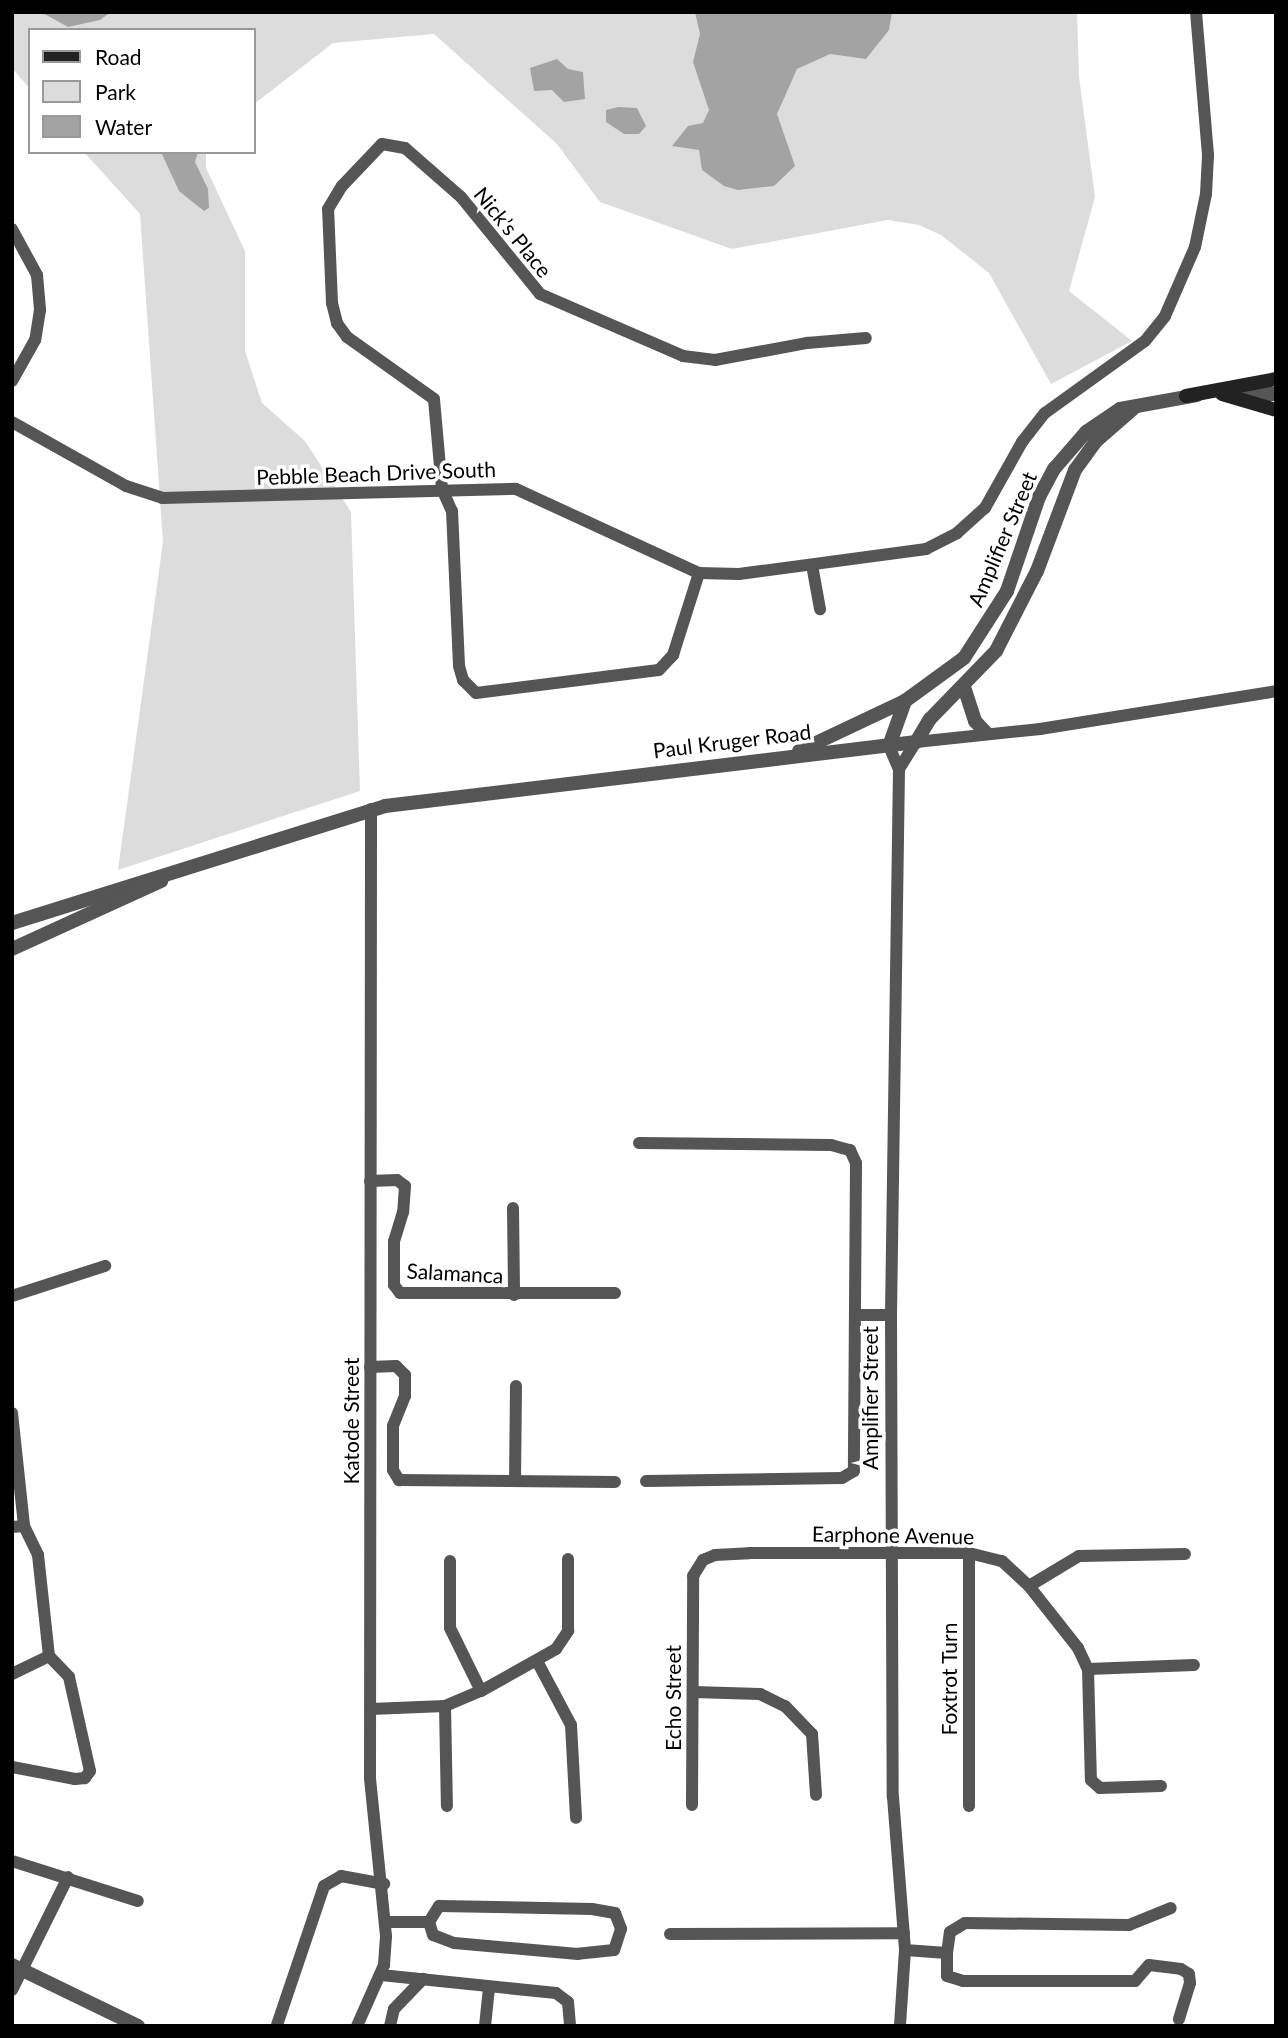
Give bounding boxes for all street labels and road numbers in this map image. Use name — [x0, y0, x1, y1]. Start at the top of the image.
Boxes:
street label: Nick’s Place — [469, 182, 557, 282]
street label: Pebble Beach Drive South — [256, 456, 496, 490]
street label: Amplifier Street — [962, 468, 1042, 610]
street label: Paul Kruger Road — [651, 719, 813, 763]
street label: Salamanca — [406, 1258, 504, 1288]
street label: Amplifier Street — [857, 1326, 883, 1470]
street label: Katode Street — [338, 1357, 364, 1485]
street label: Earphone Avenue — [811, 1521, 975, 1549]
street label: Foxtrot Turn — [936, 1622, 962, 1736]
street label: Echo Street — [660, 1645, 686, 1751]

